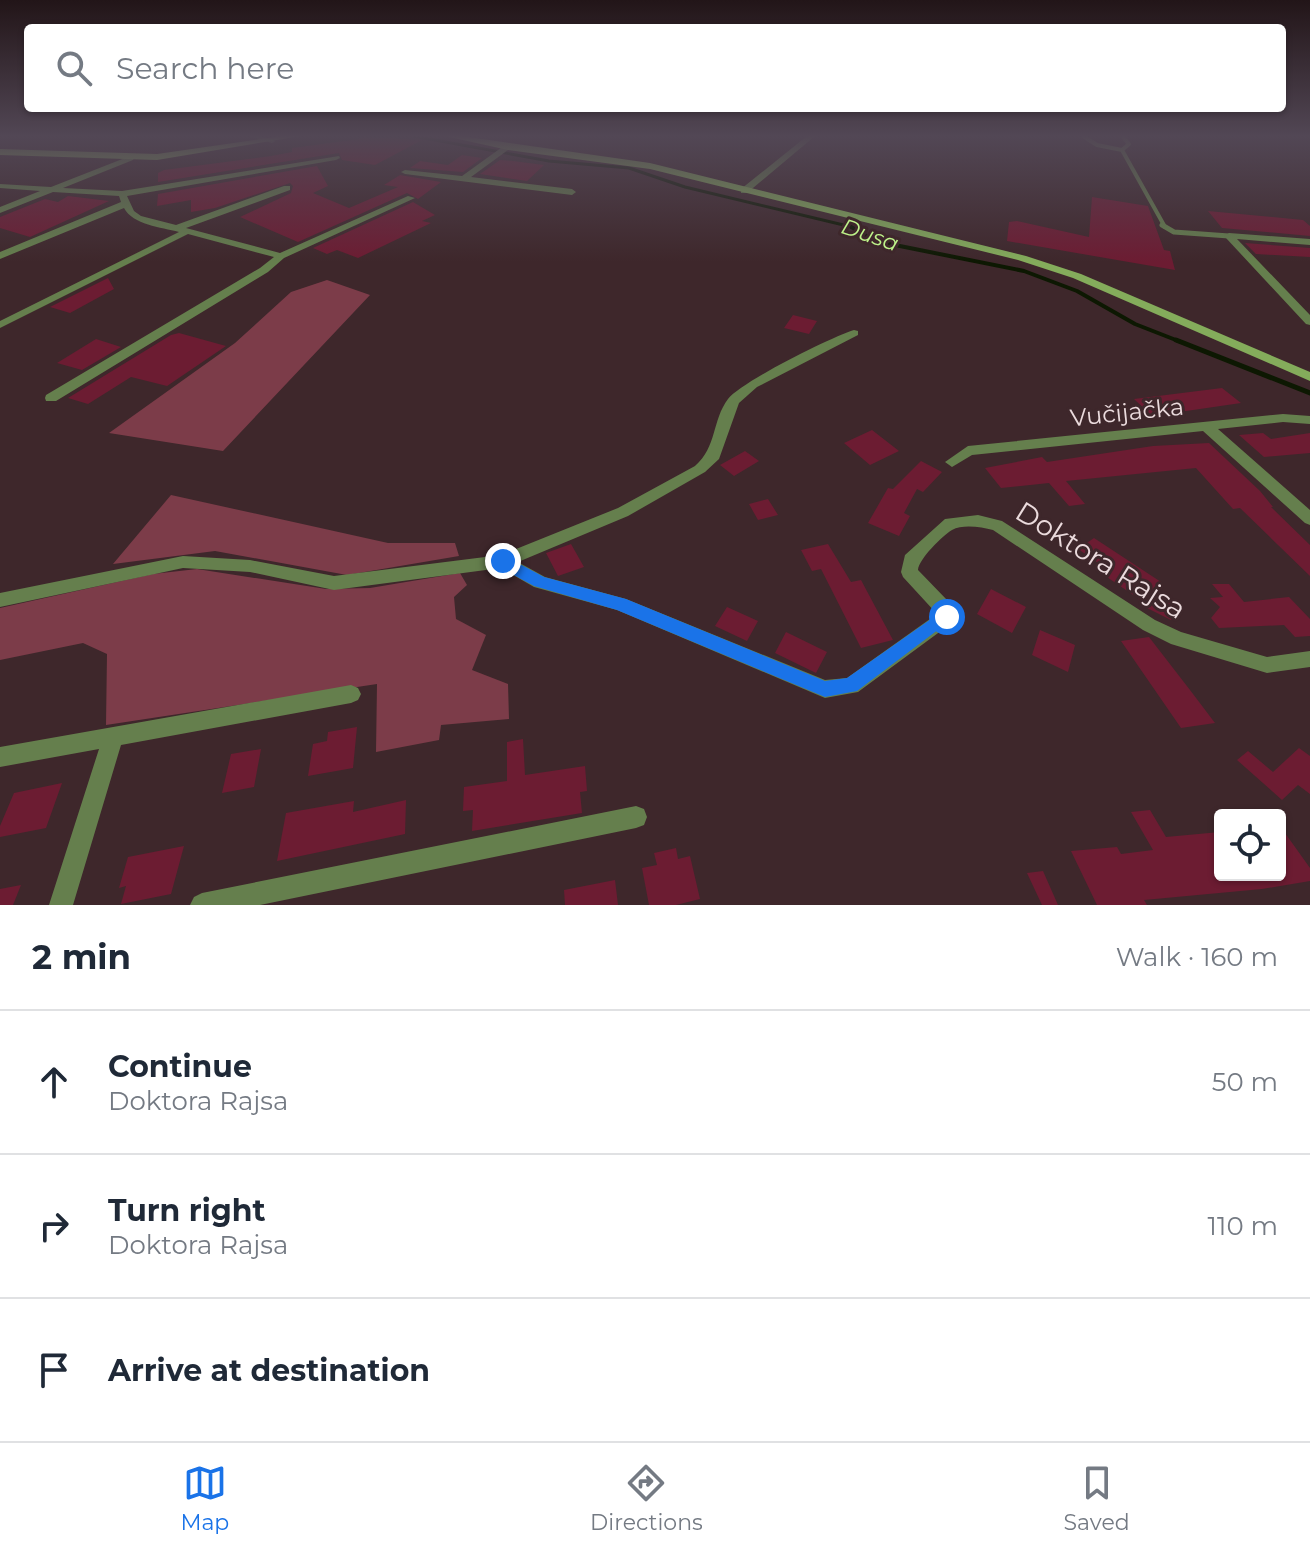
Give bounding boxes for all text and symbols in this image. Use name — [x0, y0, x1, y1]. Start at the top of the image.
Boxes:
search box — [24, 24, 1286, 112]
icon: search — [52, 46, 96, 90]
text: Search here — [116, 50, 294, 87]
water label: Dusa — [838, 213, 902, 257]
street label: Vučijačka — [1069, 392, 1185, 432]
street label: Doktora Rajsa — [1010, 494, 1192, 626]
route end — [485, 543, 521, 579]
route start — [929, 599, 965, 635]
map controls — [1214, 809, 1286, 881]
button: locate — [1214, 809, 1286, 881]
text: 2 min — [32, 936, 131, 978]
text: Walk · 160 m — [1116, 941, 1278, 973]
text: Continue — [108, 1048, 252, 1085]
icon: ahead — [32, 1060, 76, 1104]
text: 50 m — [1212, 1066, 1278, 1098]
text: Doktora Rajsa — [108, 1085, 288, 1117]
text: Turn right — [108, 1192, 265, 1229]
icon: right — [32, 1204, 76, 1248]
text: 110 m — [1208, 1210, 1278, 1242]
text: Doktora Rajsa — [108, 1229, 288, 1261]
icon: arrive — [32, 1348, 76, 1392]
text: Arrive at destination — [108, 1352, 430, 1389]
tab: Map — [180, 1461, 229, 1536]
tab: Directions — [590, 1461, 703, 1536]
tab: Saved — [1064, 1461, 1130, 1536]

